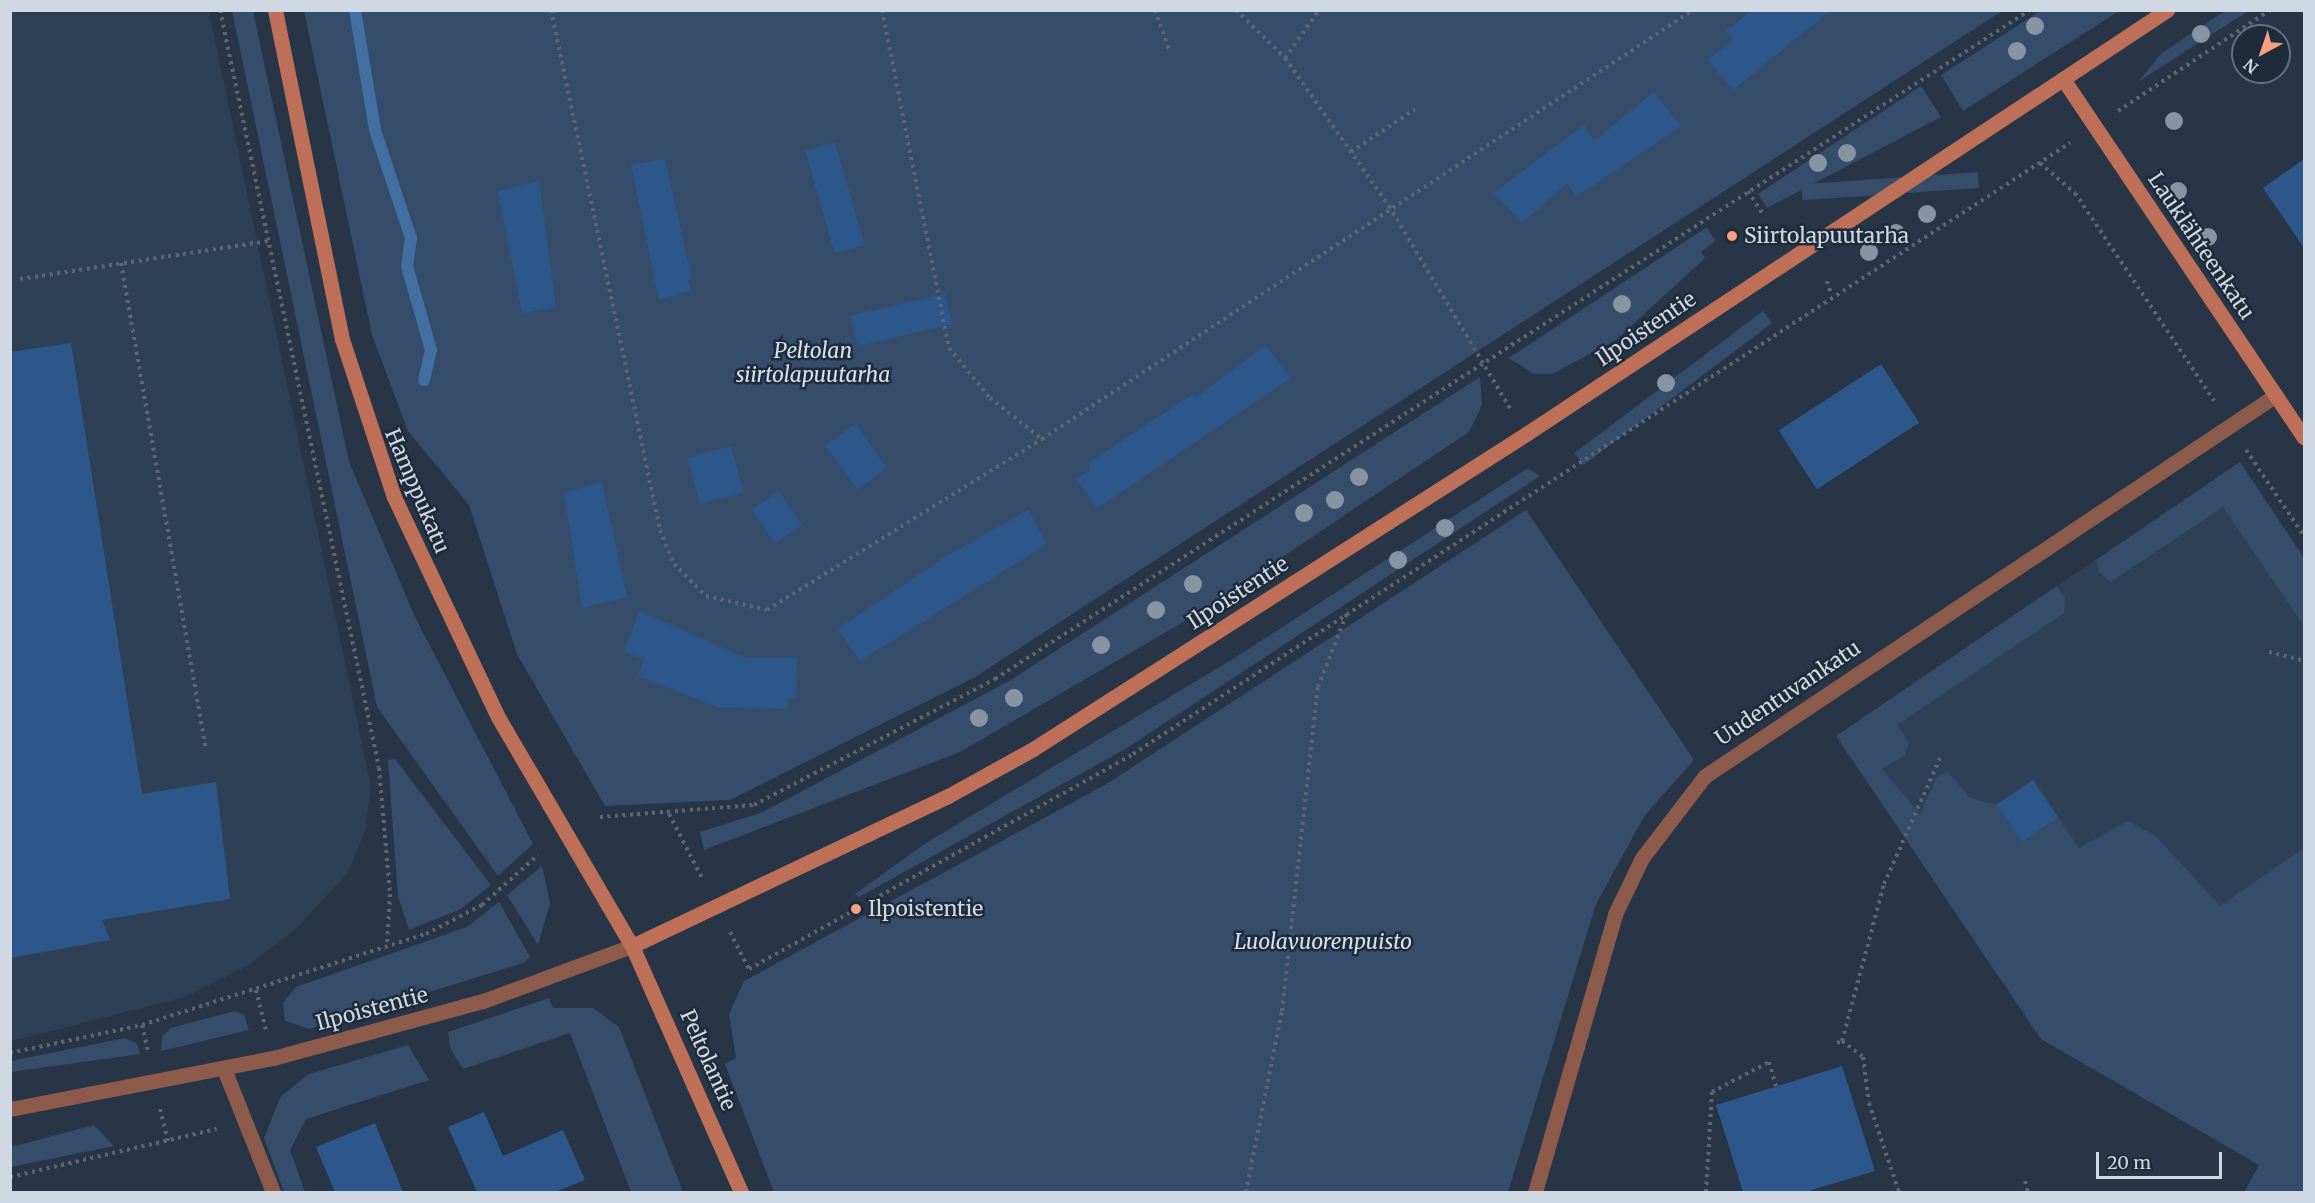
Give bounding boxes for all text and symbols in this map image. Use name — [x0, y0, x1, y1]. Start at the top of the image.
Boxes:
north arrow — [2231, 24, 2291, 84]
text: N — [2239, 55, 2262, 78]
street label: Lauklähteenkatu — [2142, 168, 2260, 324]
place label: Siirtolapuutarha — [1744, 223, 1909, 249]
marker: Siirtolapuutarha — [1725, 229, 1739, 243]
street label: Ilpoistentie — [1591, 286, 1701, 372]
park label: Peltolan siirtolapuutarha — [736, 338, 890, 388]
street label: Hamppukatu — [379, 425, 455, 557]
street label: Ilpoistentie — [1183, 551, 1293, 635]
street label: Uudentuvankatu — [1711, 635, 1865, 751]
place label: Ilpoistentie — [868, 896, 983, 922]
marker: Ilpoistentie — [849, 902, 863, 916]
park label: Luolavuorenpuisto — [1234, 929, 1412, 955]
street label: Ilpoistentie — [313, 982, 431, 1036]
street label: Peltolantie — [675, 1006, 741, 1114]
scale bar — [2099, 1140, 2225, 1178]
text: 20 m — [2107, 1151, 2151, 1174]

